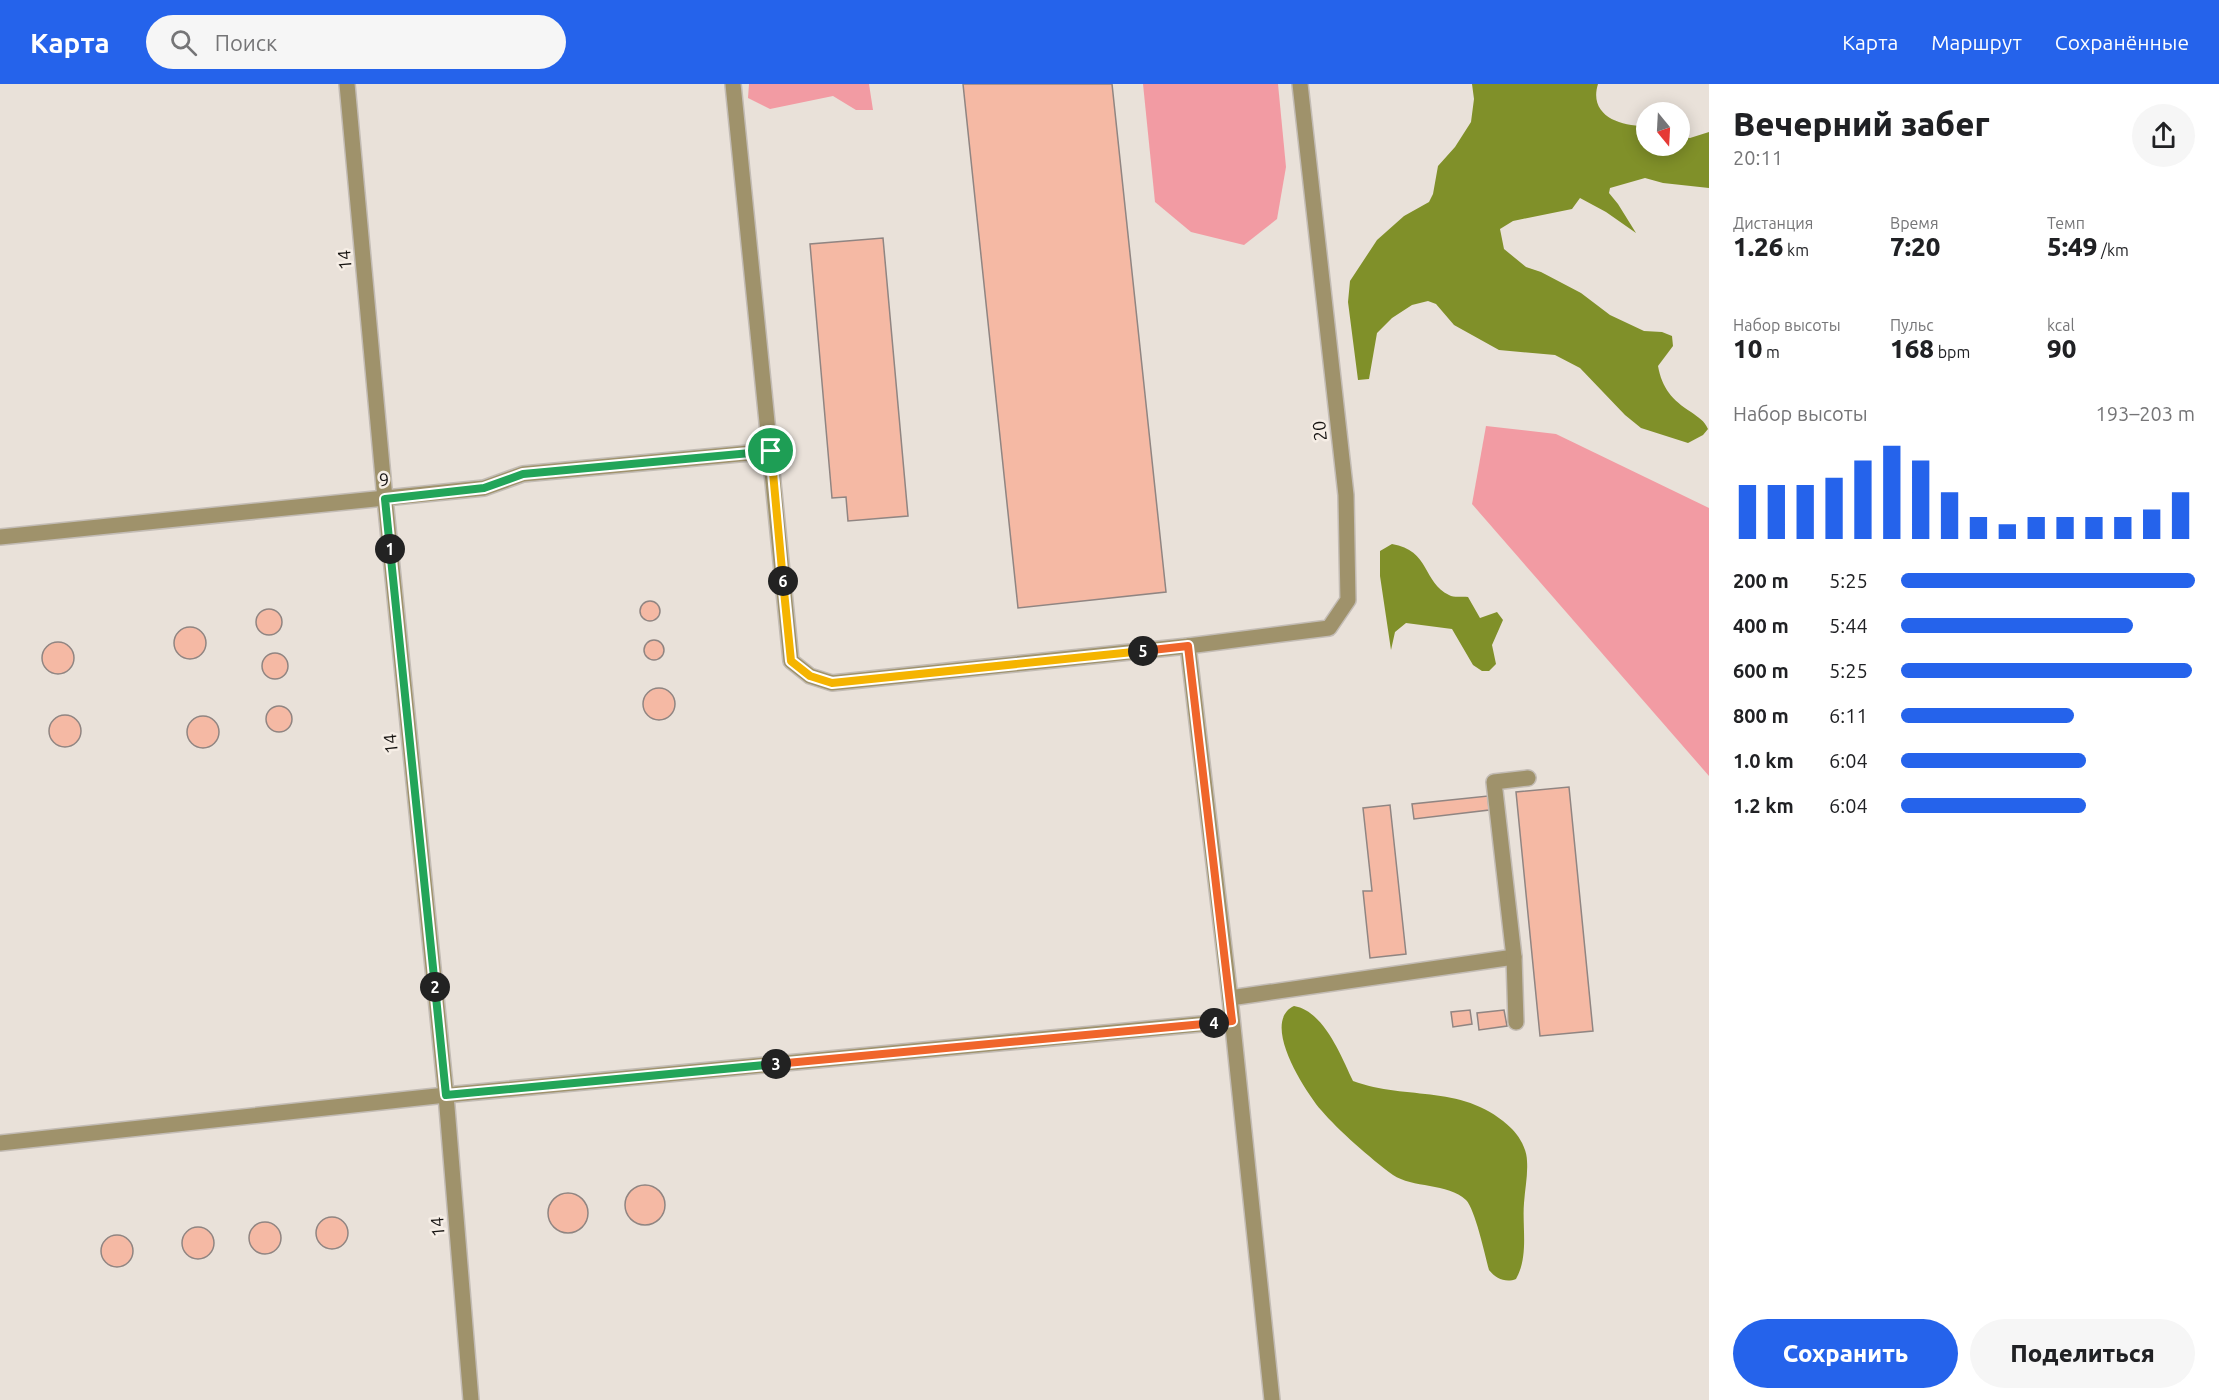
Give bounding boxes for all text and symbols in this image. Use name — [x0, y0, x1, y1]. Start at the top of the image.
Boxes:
search box — [146, 15, 566, 69]
icon: search — [167, 26, 200, 59]
text: Карта — [30, 27, 110, 58]
text: Поиск — [215, 30, 277, 55]
text: Карта — [1842, 30, 1898, 54]
text: Маршрут — [1931, 30, 2022, 54]
text: Сохранённые — [2055, 30, 2189, 54]
north arrow — [1636, 102, 1690, 156]
map controls — [1636, 102, 1690, 156]
button: share — [2132, 104, 2195, 167]
text: Вечерний забег — [1733, 105, 1989, 142]
text: 20:11 — [1733, 146, 1783, 169]
text: Дистанция — [1733, 214, 1813, 232]
text: Время — [1890, 214, 1939, 232]
text: Темп — [2047, 214, 2085, 232]
text: 1.26 — [1733, 232, 1783, 261]
text: 7:20 — [1890, 232, 1940, 261]
text: 5:49 — [2047, 232, 2097, 261]
text: km — [1783, 241, 1809, 259]
text: /km — [2097, 241, 2129, 259]
street label: 14 — [333, 249, 355, 271]
text: Набор высоты — [1733, 316, 1841, 334]
text: Пульс — [1890, 316, 1934, 334]
text: kcal — [2047, 316, 2075, 334]
text: 10 — [1733, 334, 1762, 363]
text: 168 — [1890, 334, 1934, 363]
text: 90 — [2047, 334, 2076, 363]
text: m — [1762, 343, 1780, 361]
text: bpm — [1934, 343, 1970, 361]
text: Набор высоты — [1733, 402, 1868, 425]
text: 193–203 m — [2096, 402, 2195, 425]
street label: 20 — [1308, 420, 1330, 442]
pin — [745, 425, 796, 476]
icon: arrive — [754, 434, 787, 467]
street label: 9 — [378, 469, 390, 489]
pin: 1 — [375, 534, 405, 564]
text: 1 — [385, 540, 395, 558]
pin: 6 — [768, 566, 798, 596]
text: 200 m — [1733, 569, 1789, 592]
text: 5:25 — [1829, 569, 1868, 592]
text: 6 — [778, 572, 788, 590]
text: 400 m — [1733, 614, 1789, 637]
text: 5:44 — [1829, 614, 1868, 637]
pin: 5 — [1128, 636, 1158, 666]
text: 5 — [1138, 642, 1148, 660]
text: 600 m — [1733, 659, 1789, 682]
text: 5:25 — [1829, 659, 1868, 682]
text: 800 m — [1733, 704, 1789, 727]
text: 6:11 — [1829, 704, 1868, 727]
street label: 14 — [379, 733, 401, 755]
text: 1.0 km — [1733, 749, 1794, 772]
text: 6:04 — [1829, 749, 1868, 772]
text: 1.2 km — [1733, 794, 1794, 817]
text: 6:04 — [1829, 794, 1868, 817]
pin: 2 — [420, 972, 450, 1002]
text: 2 — [430, 978, 440, 996]
pin: 4 — [1199, 1008, 1229, 1038]
text: 4 — [1209, 1014, 1219, 1032]
pin: 3 — [761, 1049, 791, 1079]
text: 3 — [771, 1055, 781, 1073]
street label: 14 — [426, 1216, 448, 1238]
button: Сохранить — [1733, 1319, 1958, 1388]
button: Поделиться — [1970, 1319, 2195, 1388]

